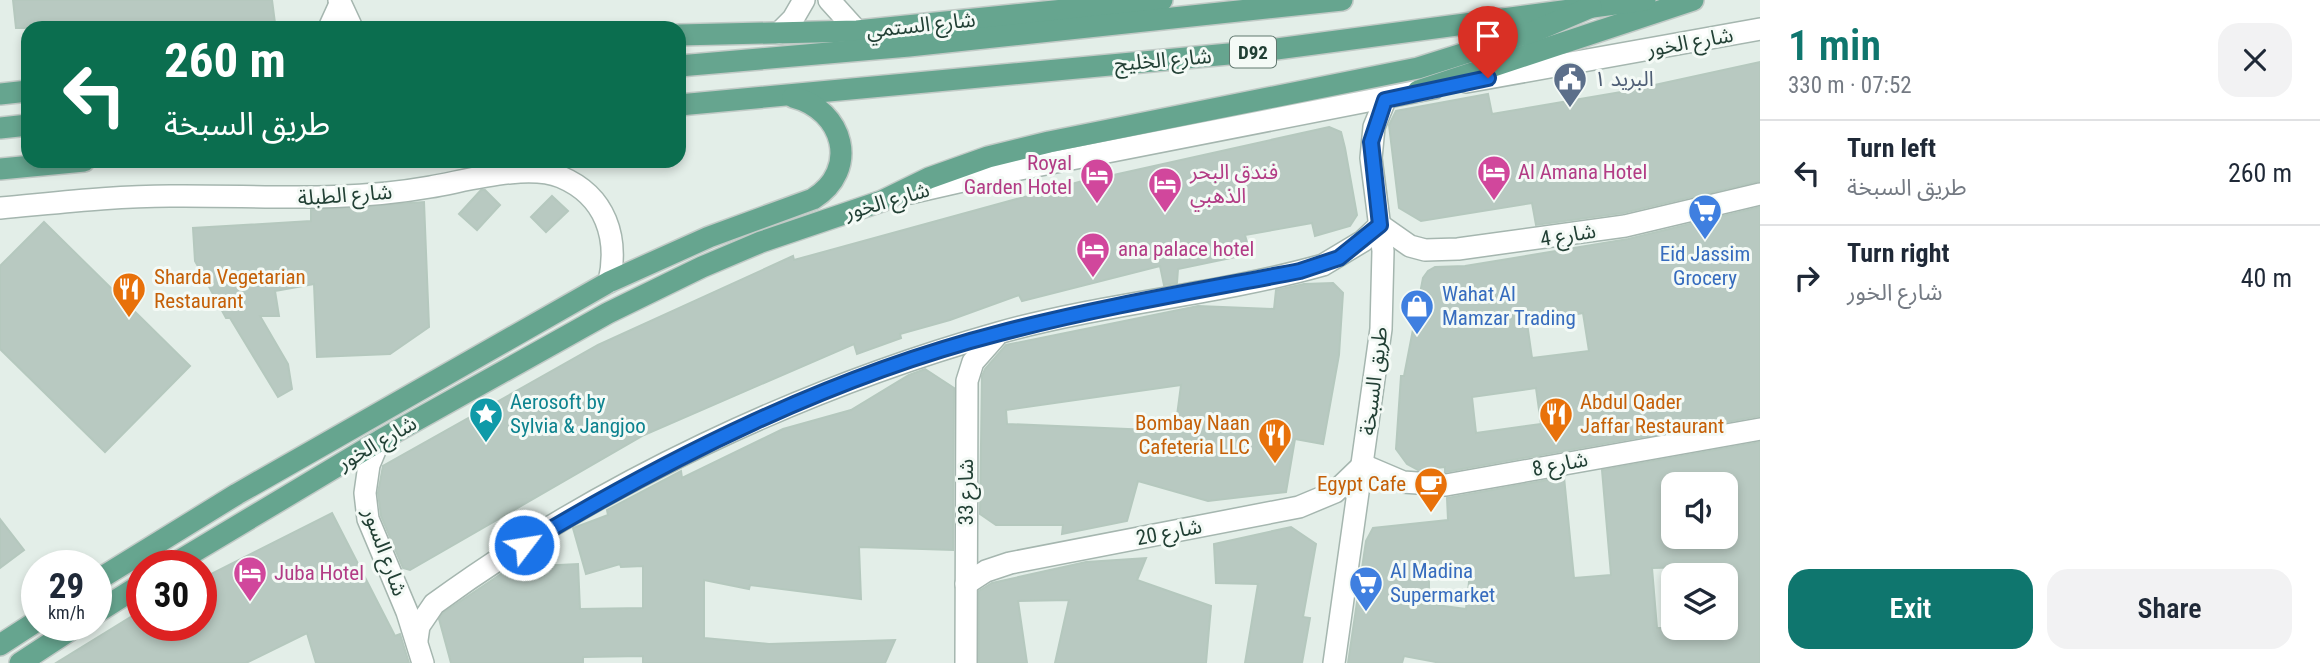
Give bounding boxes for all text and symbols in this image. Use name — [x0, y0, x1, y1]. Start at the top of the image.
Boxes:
pin — [1458, 6, 1518, 78]
street label: شارع الستمي — [865, 7, 977, 47]
icon: arrive — [1469, 17, 1507, 55]
text: 1 min — [1788, 21, 1881, 70]
street label: شارع الخور — [1644, 23, 1736, 65]
button: close — [2218, 23, 2292, 97]
text: 260 m — [164, 32, 286, 89]
road number: D92 — [1230, 36, 1276, 68]
street label: شارع الخليج — [1113, 44, 1213, 79]
icon: left — [49, 49, 140, 140]
public building icon: البريد ١ — [1551, 60, 1589, 109]
place label: البريد ١ — [1594, 67, 1654, 91]
text: 330 m · 07:52 — [1788, 72, 1912, 99]
text: طريق السبخة — [164, 105, 330, 143]
text: Turn left — [1847, 133, 1936, 163]
place label: Royal Garden Hotel — [964, 151, 1072, 199]
hotel icon: Al Amana Hotel — [1475, 153, 1513, 202]
icon: left — [1788, 154, 1826, 192]
hotel icon: Royal Garden Hotel — [1078, 156, 1116, 205]
text: 260 m — [2228, 158, 2292, 188]
place label: فندق البحر الذهبي — [1189, 160, 1278, 212]
place label: Al Amana Hotel — [1518, 160, 1647, 184]
hotel icon: فندق البحر الذهبي — [1146, 165, 1184, 214]
text: طريق السبخة — [1847, 174, 1966, 201]
street label: شارع الخور — [841, 177, 933, 228]
street label: شارع الطبلة — [297, 180, 393, 213]
supermarket icon: Eid Jassim Grocery — [1686, 192, 1724, 241]
street label: شارع 4 — [1538, 219, 1598, 254]
hotel icon: ana palace hotel — [1074, 230, 1112, 279]
place label: ana palace hotel — [1118, 237, 1254, 261]
text: Turn right — [1847, 238, 1949, 268]
place label: Eid Jassim Grocery — [1660, 242, 1750, 290]
icon: right — [1788, 259, 1826, 297]
text: 40 m — [2241, 263, 2292, 293]
place label: Sharda Vegetarian Restaurant — [154, 265, 306, 313]
restaurant icon: Sharda Vegetarian Restaurant — [110, 270, 148, 319]
text: شارع الخور — [1847, 279, 1943, 306]
place label: Wahat Al Mamzar Trading — [1442, 282, 1576, 330]
shop icon: Wahat Al Mamzar Trading — [1398, 287, 1436, 336]
street label: طريق السبخة — [1355, 325, 1394, 437]
place label: Aerosoft by Sylvia & Jangjoo — [510, 390, 646, 438]
place label: Abdul Qader Jaffar Restaurant — [1580, 390, 1724, 438]
place icon: Aerosoft by Sylvia & Jangjoo — [467, 395, 505, 444]
restaurant icon: Abdul Qader Jaffar Restaurant — [1537, 395, 1575, 444]
street label: شارع الخور — [332, 411, 422, 478]
place label: Bombay Naan Cafeteria LLC — [1135, 411, 1250, 459]
restaurant icon: Bombay Naan Cafeteria LLC — [1256, 416, 1294, 465]
street label: شارع 8 — [1530, 447, 1590, 484]
street label: شارع 33 — [954, 459, 981, 525]
cafe icon: Egypt Cafe — [1412, 465, 1450, 514]
place label: Egypt Cafe — [1317, 472, 1406, 496]
map controls — [1661, 472, 1738, 640]
button: sound — [1661, 472, 1738, 549]
street label: شارع السور — [355, 504, 412, 600]
position arrow — [487, 508, 561, 582]
street label: شارع 20 — [1134, 514, 1204, 553]
speed limit sign: 30 — [126, 550, 217, 641]
hotel icon: Juba Hotel — [231, 554, 269, 603]
place label: Al Madina Supermarket — [1390, 559, 1495, 607]
place label: Juba Hotel — [274, 561, 364, 585]
button: layers — [1661, 563, 1738, 640]
supermarket icon: Al Madina Supermarket — [1347, 564, 1385, 613]
text: 29 — [49, 566, 84, 607]
button: Exit — [1788, 569, 2033, 649]
button: Share — [2047, 569, 2292, 649]
text: km/h — [48, 602, 85, 623]

